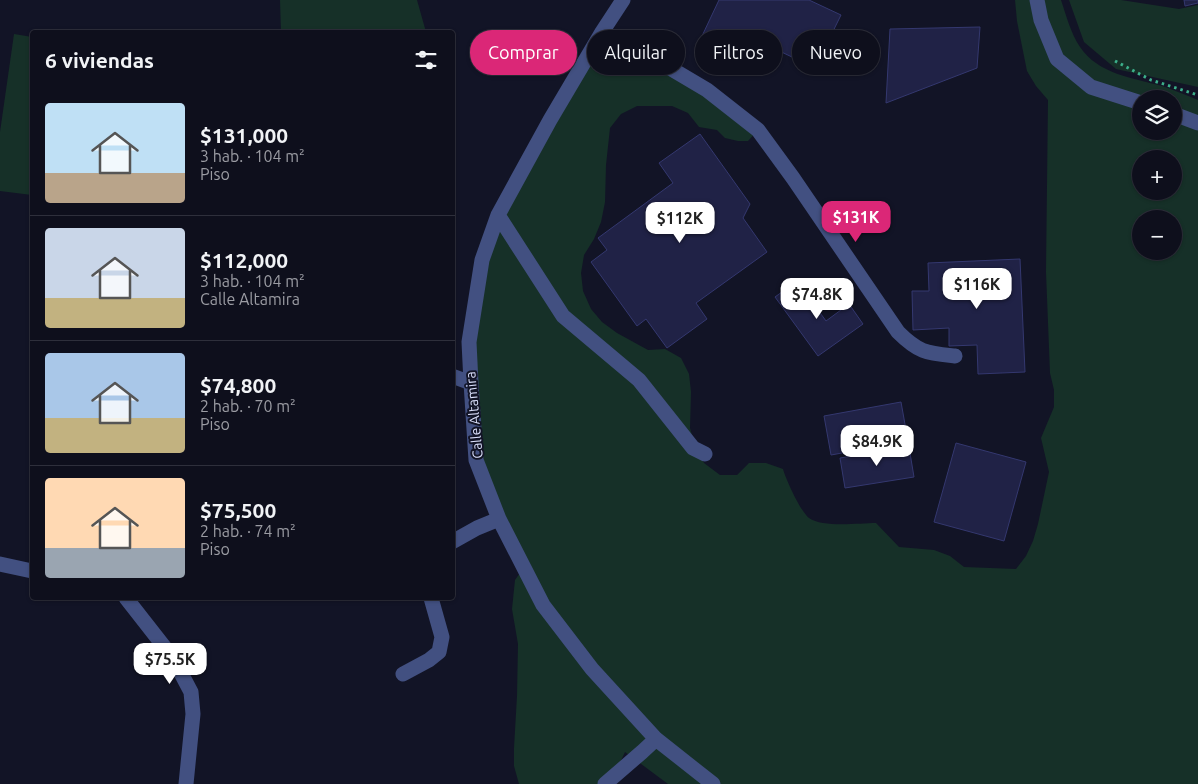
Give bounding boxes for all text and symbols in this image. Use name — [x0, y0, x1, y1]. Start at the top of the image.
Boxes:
chip: Comprar — [470, 30, 577, 75]
chip: Alquilar — [587, 30, 685, 75]
chip: Filtros — [695, 30, 782, 75]
chip: Nuevo — [792, 30, 880, 75]
icon: filters — [412, 46, 440, 74]
text: 6 viviendas — [45, 48, 154, 72]
map controls — [1132, 90, 1182, 260]
button: layers — [1132, 90, 1182, 140]
icon: home — [85, 123, 145, 183]
text: $131,000 — [200, 123, 288, 147]
text: 3 hab. · 104 m² — [200, 147, 305, 165]
button: + — [1132, 150, 1182, 200]
text: Piso — [200, 165, 230, 183]
pin: $131K — [821, 200, 891, 243]
pin: $112K — [645, 202, 715, 244]
text: $131K — [833, 208, 879, 226]
text: $112K — [657, 209, 703, 227]
button: − — [1132, 210, 1182, 260]
icon: home — [85, 248, 145, 308]
text: $112,000 — [200, 248, 288, 272]
pin: $116K — [942, 268, 1012, 310]
text: 3 hab. · 104 m² — [200, 272, 305, 290]
text: $116K — [954, 275, 1000, 293]
pin: $74.8K — [776, 278, 858, 320]
text: $74.8K — [792, 285, 842, 303]
text: Calle Altamira — [200, 290, 300, 308]
street label: Calle Altamira — [462, 371, 486, 459]
icon: home — [85, 373, 145, 433]
text: $74,800 — [200, 373, 276, 397]
text: 2 hab. · 70 m² — [200, 397, 296, 415]
text: Piso — [200, 415, 230, 433]
pin: $84.9K — [836, 424, 918, 467]
text: $84.9K — [852, 432, 902, 450]
icon: home — [85, 498, 145, 558]
text: $75,500 — [200, 498, 276, 522]
text: 2 hab. · 74 m² — [200, 522, 296, 540]
text: Piso — [200, 540, 230, 558]
pin: $75.5K — [129, 642, 211, 685]
text: $75.5K — [145, 650, 195, 668]

